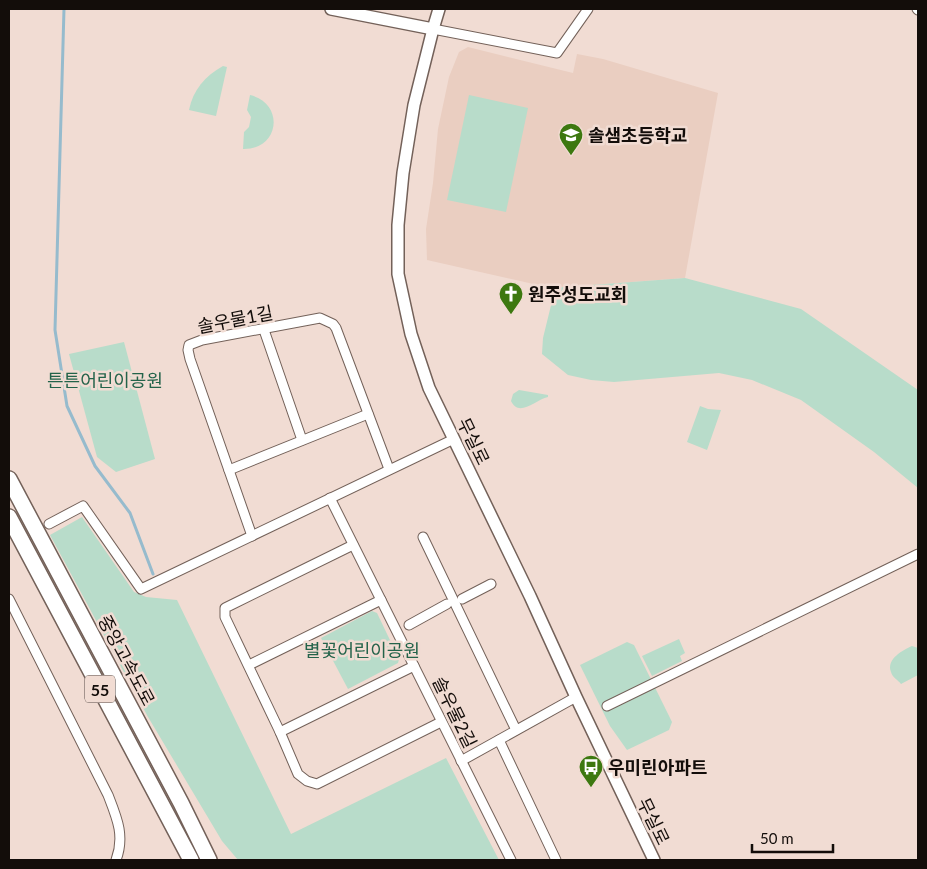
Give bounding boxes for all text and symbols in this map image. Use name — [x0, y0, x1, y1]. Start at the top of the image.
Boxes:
school or university icon: 솔샘초등학교 — [558, 122, 584, 156]
place label: 솔샘초등학교 — [588, 124, 687, 146]
church icon: 원주성도교회 — [498, 281, 524, 315]
place label: 원주성도교회 — [528, 283, 627, 305]
street label: 솔우물1길 — [195, 301, 275, 337]
park label: 튼튼어린이공원 — [47, 369, 163, 391]
street label: 무실로 — [453, 414, 495, 468]
street label: 중앙고속도로 — [94, 611, 160, 709]
park label: 별꽃어린이공원 — [304, 639, 420, 661]
street label: 솔우물2길 — [428, 673, 482, 751]
road number: 55 — [85, 676, 115, 702]
bus stop icon: 우미린아파트 — [578, 754, 604, 788]
place label: 우미린아파트 — [608, 756, 707, 778]
street label: 무실로 — [633, 794, 675, 848]
scale bar — [752, 822, 833, 854]
text: 50 m — [760, 829, 794, 847]

